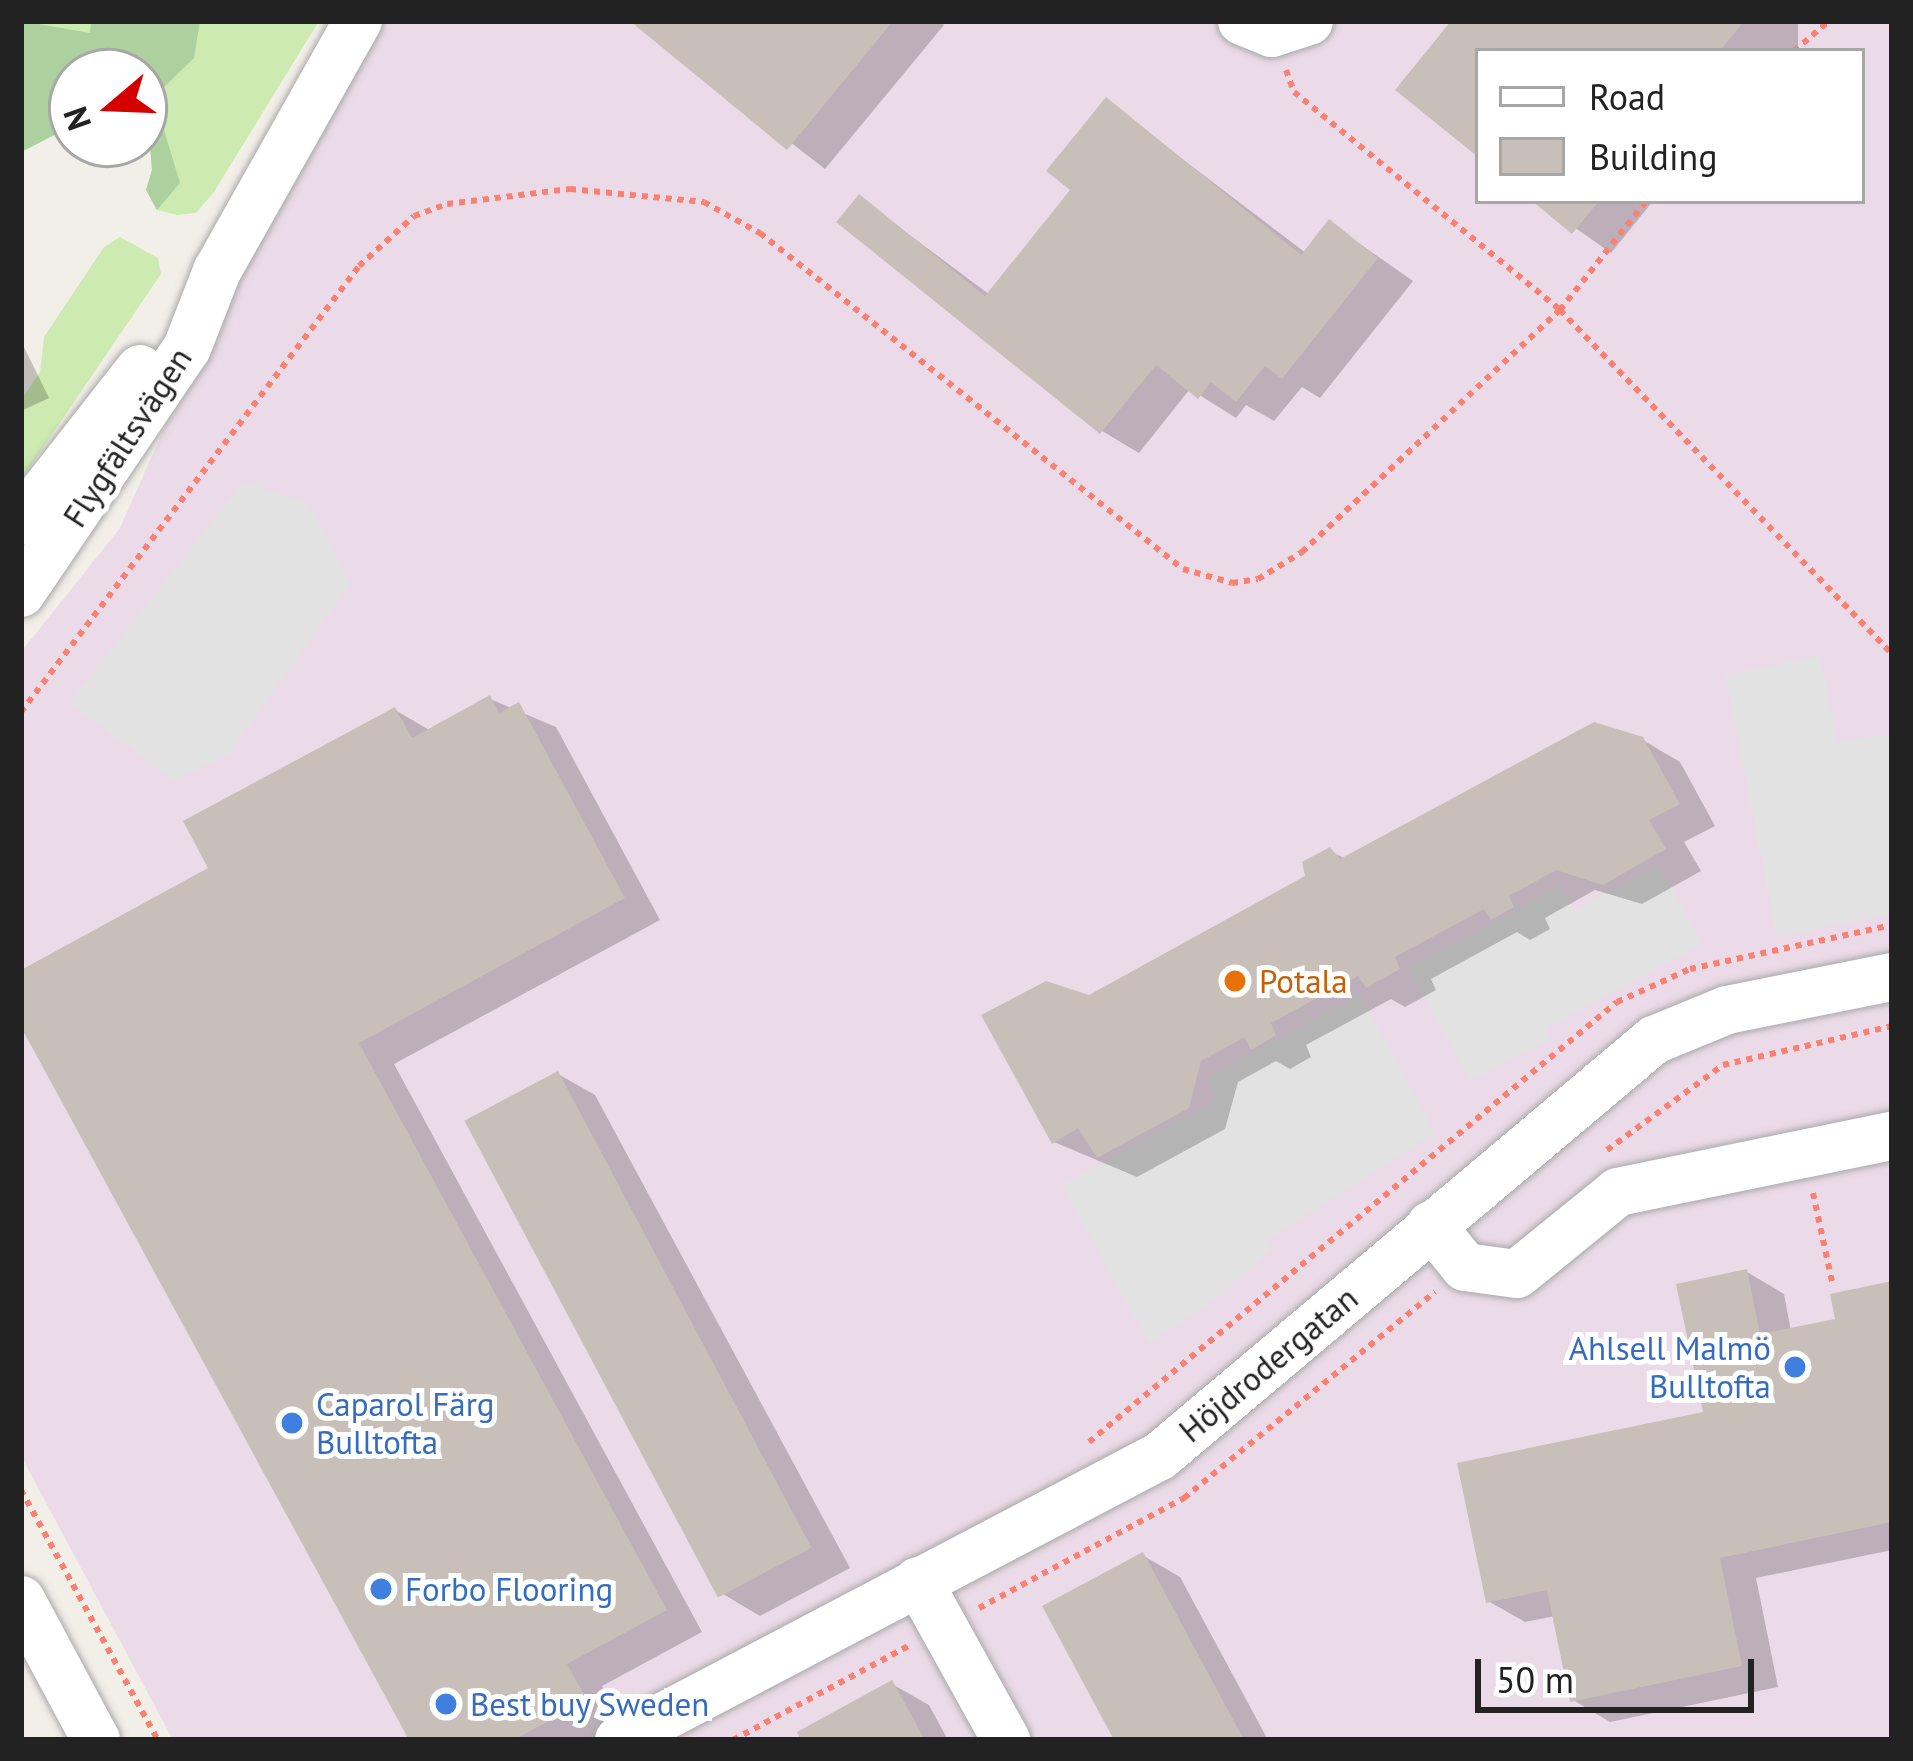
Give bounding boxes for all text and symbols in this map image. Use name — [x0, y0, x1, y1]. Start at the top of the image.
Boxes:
north arrow — [48, 48, 168, 168]
legend — [1475, 48, 1865, 204]
text: Road — [1589, 73, 1665, 120]
text: N — [52, 102, 100, 136]
text: Building — [1589, 133, 1718, 180]
street label: Flygfältsvägen — [54, 340, 200, 534]
place label: Potala — [1259, 961, 1348, 1001]
marker: Potala — [1222, 968, 1248, 994]
street label: Höjdrodergatan — [1171, 1278, 1365, 1450]
place label: Ahlsell Malmö Bulltofta — [1569, 1328, 1771, 1406]
marker: Ahlsell Malmö Bulltofta — [1782, 1354, 1808, 1380]
place label: Caparol Färg Bulltofta — [316, 1384, 495, 1462]
marker: Caparol Färg Bulltofta — [279, 1410, 305, 1436]
place label: Forbo Flooring — [405, 1569, 613, 1609]
marker: Forbo Flooring — [368, 1576, 394, 1602]
scale bar — [1481, 1635, 1760, 1709]
text: 50 m — [1496, 1656, 1574, 1703]
place label: Best buy Sweden — [470, 1684, 710, 1724]
marker: Best buy Sweden — [433, 1691, 459, 1717]

